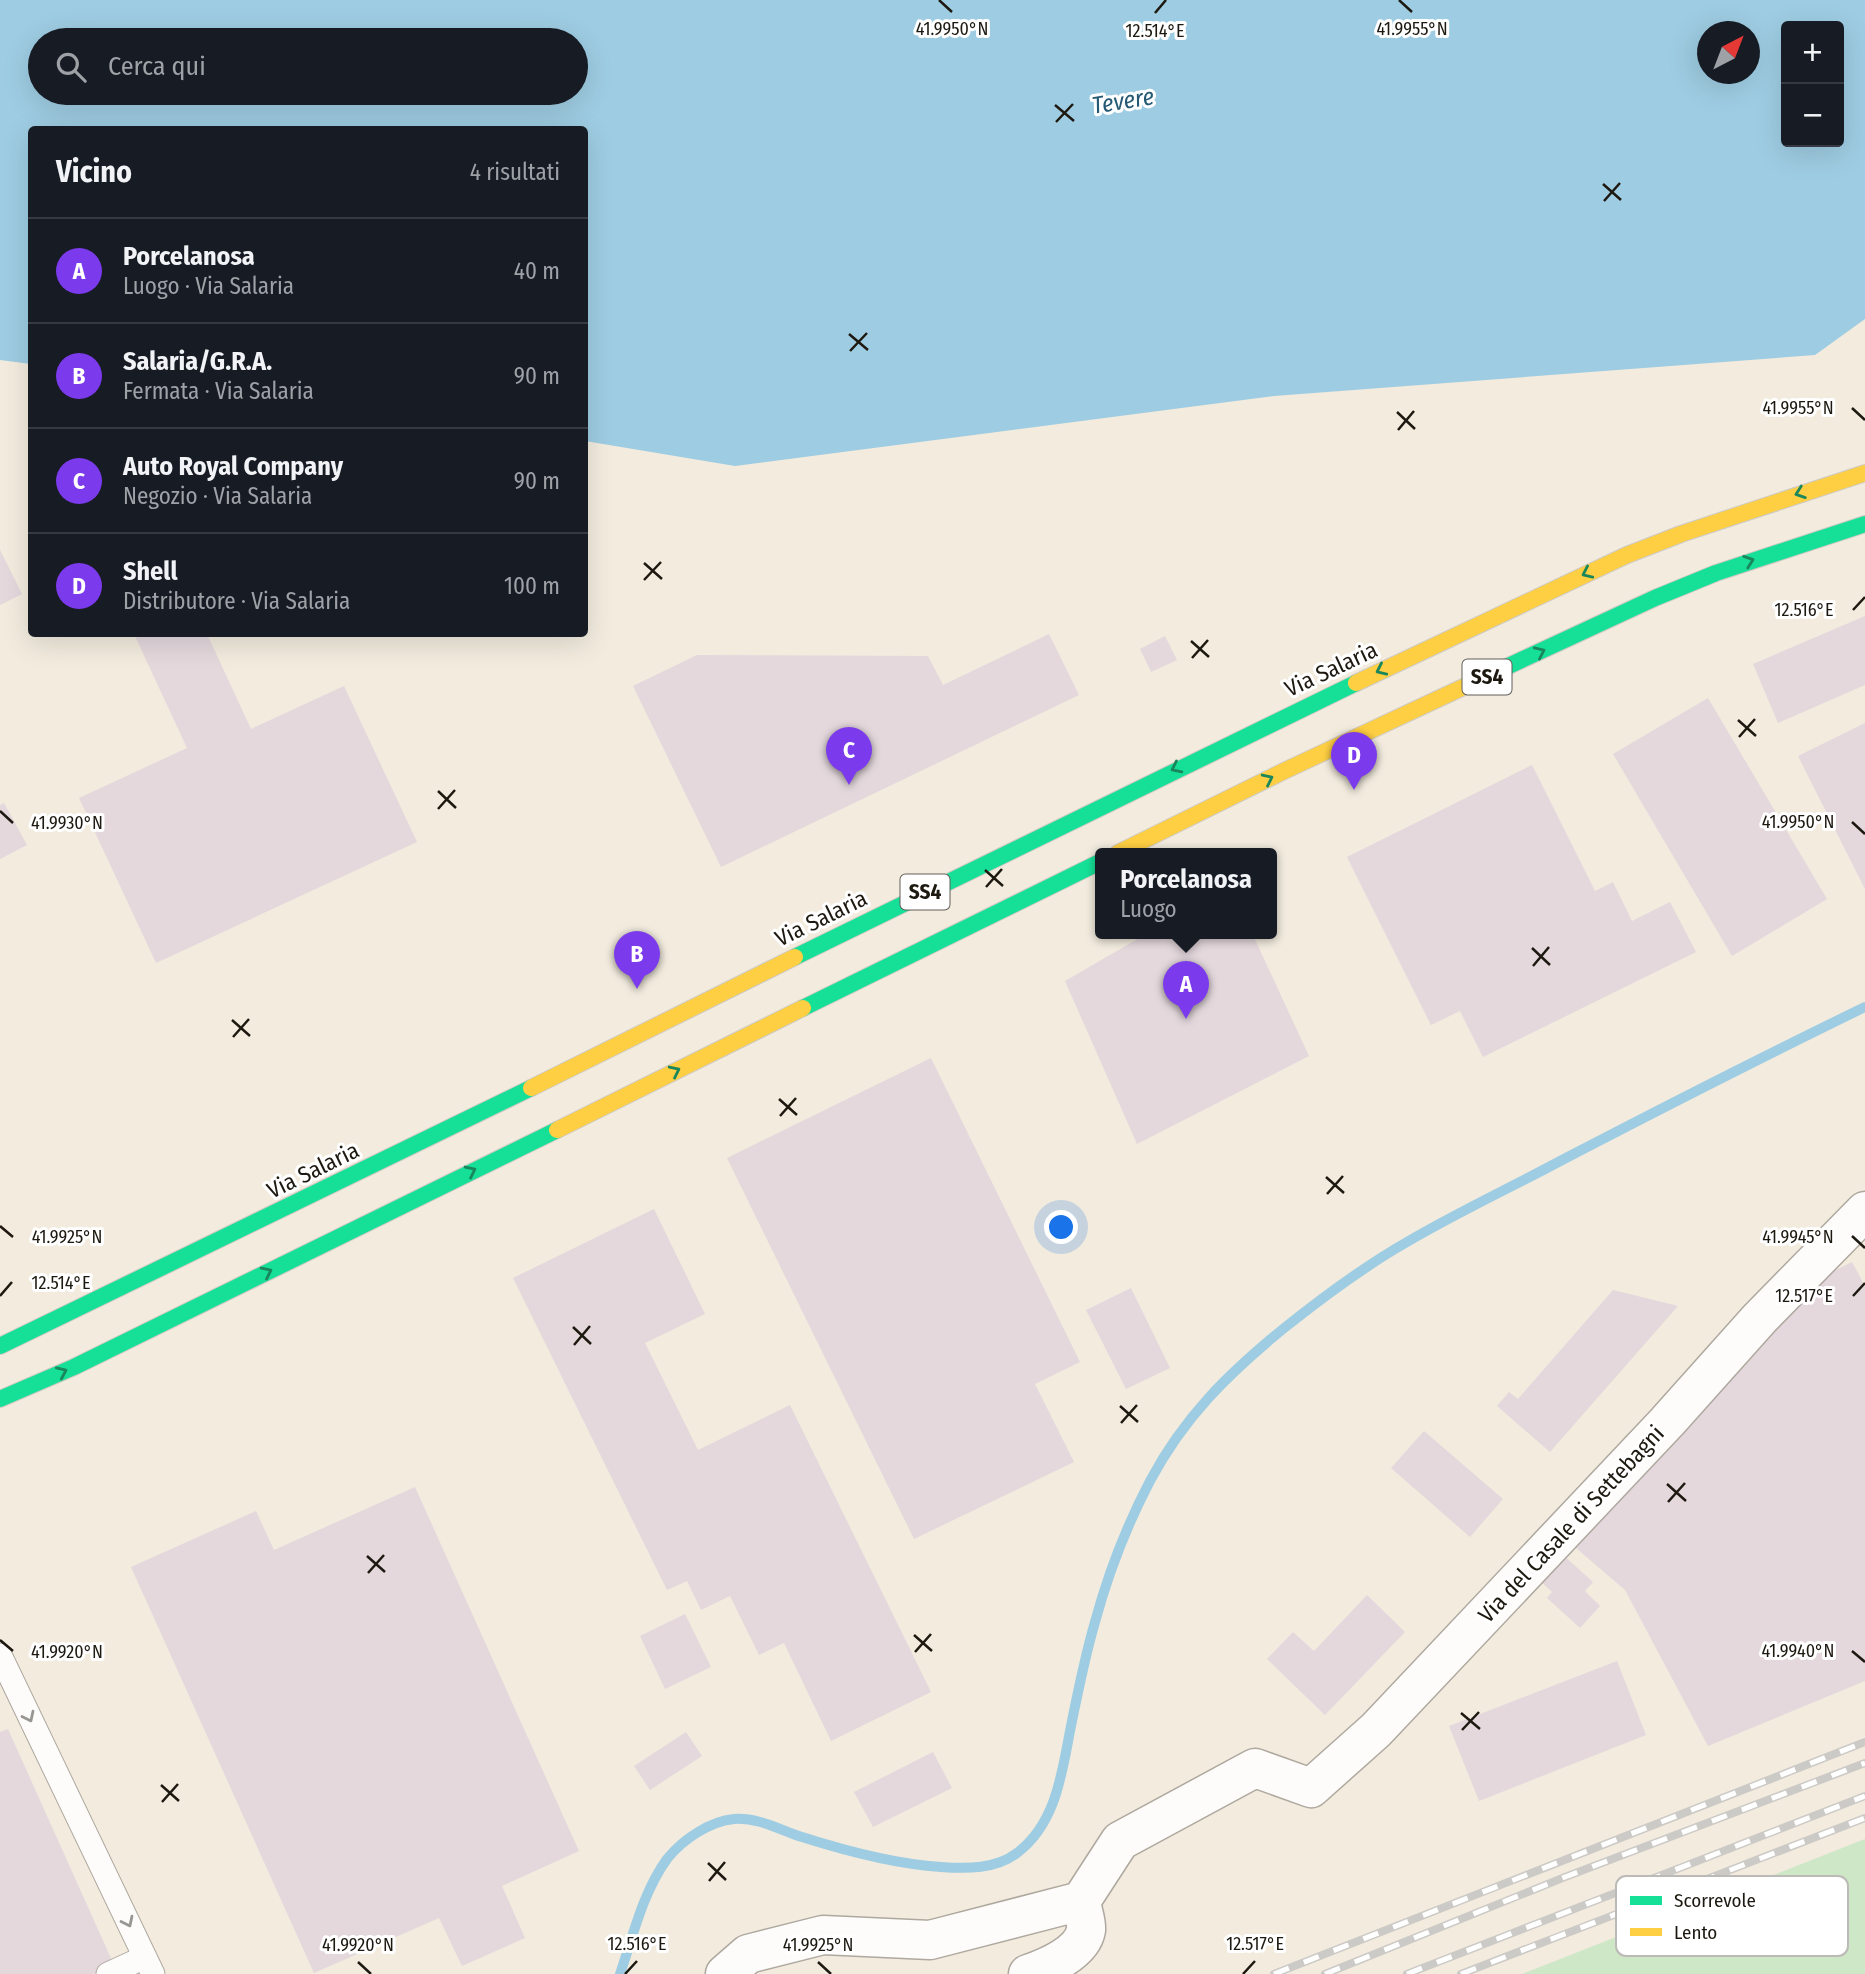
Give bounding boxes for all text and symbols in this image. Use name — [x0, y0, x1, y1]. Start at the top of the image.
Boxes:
text: 41.9950°N — [916, 18, 988, 40]
text: 41.9955°N — [1376, 18, 1448, 40]
text: 12.514°E — [1126, 20, 1184, 42]
north arrow — [1697, 21, 1760, 84]
map controls — [1781, 21, 1844, 147]
button: + — [1781, 21, 1844, 84]
search box — [28, 28, 588, 105]
icon: search — [52, 48, 90, 86]
text: Cerca qui — [108, 51, 206, 82]
water label: Tevere — [1090, 82, 1156, 120]
button: − — [1781, 84, 1844, 147]
text: Vicino — [56, 154, 132, 190]
text: 4 risultati — [470, 158, 560, 186]
text: Porcelanosa — [123, 241, 255, 272]
text: A — [73, 257, 85, 285]
text: 40 m — [514, 257, 560, 285]
text: Luogo · Via Salaria — [123, 272, 294, 300]
text: Salaria/G.R.A. — [123, 346, 272, 377]
text: B — [73, 362, 85, 390]
text: 90 m — [514, 362, 560, 390]
text: Fermata · Via Salaria — [123, 377, 314, 405]
text: 41.9955°N — [1762, 397, 1834, 419]
text: Auto Royal Company — [123, 451, 343, 482]
text: C — [73, 467, 85, 495]
text: 90 m — [514, 467, 560, 495]
text: Negozio · Via Salaria — [123, 482, 312, 510]
one-way arrow — [1794, 485, 1806, 499]
one-way arrow — [1742, 555, 1754, 569]
text: Shell — [123, 556, 178, 587]
one-way arrow — [1582, 565, 1594, 579]
text: D — [72, 572, 86, 600]
text: 100 m — [504, 572, 560, 600]
text: Distributore · Via Salaria — [123, 587, 350, 615]
text: 12.516°E — [1775, 599, 1834, 621]
street label: Via Salaria — [1280, 635, 1382, 703]
one-way arrow — [1533, 646, 1545, 660]
road number: SS4 — [1462, 660, 1512, 694]
one-way arrow — [1376, 662, 1388, 676]
pin: C — [826, 727, 872, 785]
pin: D — [1331, 732, 1377, 790]
one-way arrow — [1171, 760, 1183, 774]
one-way arrow — [1261, 774, 1273, 788]
text: 41.9950°N — [1762, 811, 1834, 833]
text: 41.9930°N — [31, 812, 103, 834]
popup — [1095, 848, 1277, 939]
text: Porcelanosa — [1120, 864, 1252, 895]
road number: SS4 — [900, 874, 950, 910]
street label: Via Salaria — [770, 884, 872, 952]
text: Luogo — [1120, 895, 1177, 923]
pin: B — [614, 931, 660, 989]
pin: A — [1163, 961, 1209, 1019]
one-way arrow — [668, 1065, 680, 1079]
street label: Via Salaria — [262, 1136, 364, 1204]
one-way arrow — [464, 1166, 476, 1180]
your location — [1044, 1210, 1078, 1244]
text: 41.9925°N — [32, 1226, 102, 1248]
text: 41.9945°N — [1762, 1226, 1834, 1248]
one-way arrow — [260, 1266, 272, 1280]
text: 12.514°E — [32, 1272, 90, 1294]
text: 12.517°E — [1775, 1285, 1833, 1307]
one-way arrow — [55, 1366, 68, 1380]
street label: Via del Casale di Settebagni — [1472, 1420, 1670, 1628]
text: 41.9940°N — [1762, 1640, 1834, 1662]
text: 41.9920°N — [31, 1641, 103, 1663]
one-way arrow — [21, 1710, 35, 1722]
legend — [1616, 1876, 1848, 1956]
text: Scorrevole — [1674, 1889, 1756, 1912]
one-way arrow — [119, 1915, 133, 1927]
text: Lento — [1674, 1921, 1717, 1944]
text: 12.516°E — [608, 1933, 667, 1955]
text: 12.517°E — [1226, 1933, 1284, 1955]
text: 41.9920°N — [322, 1934, 394, 1956]
text: 41.9925°N — [783, 1934, 853, 1956]

